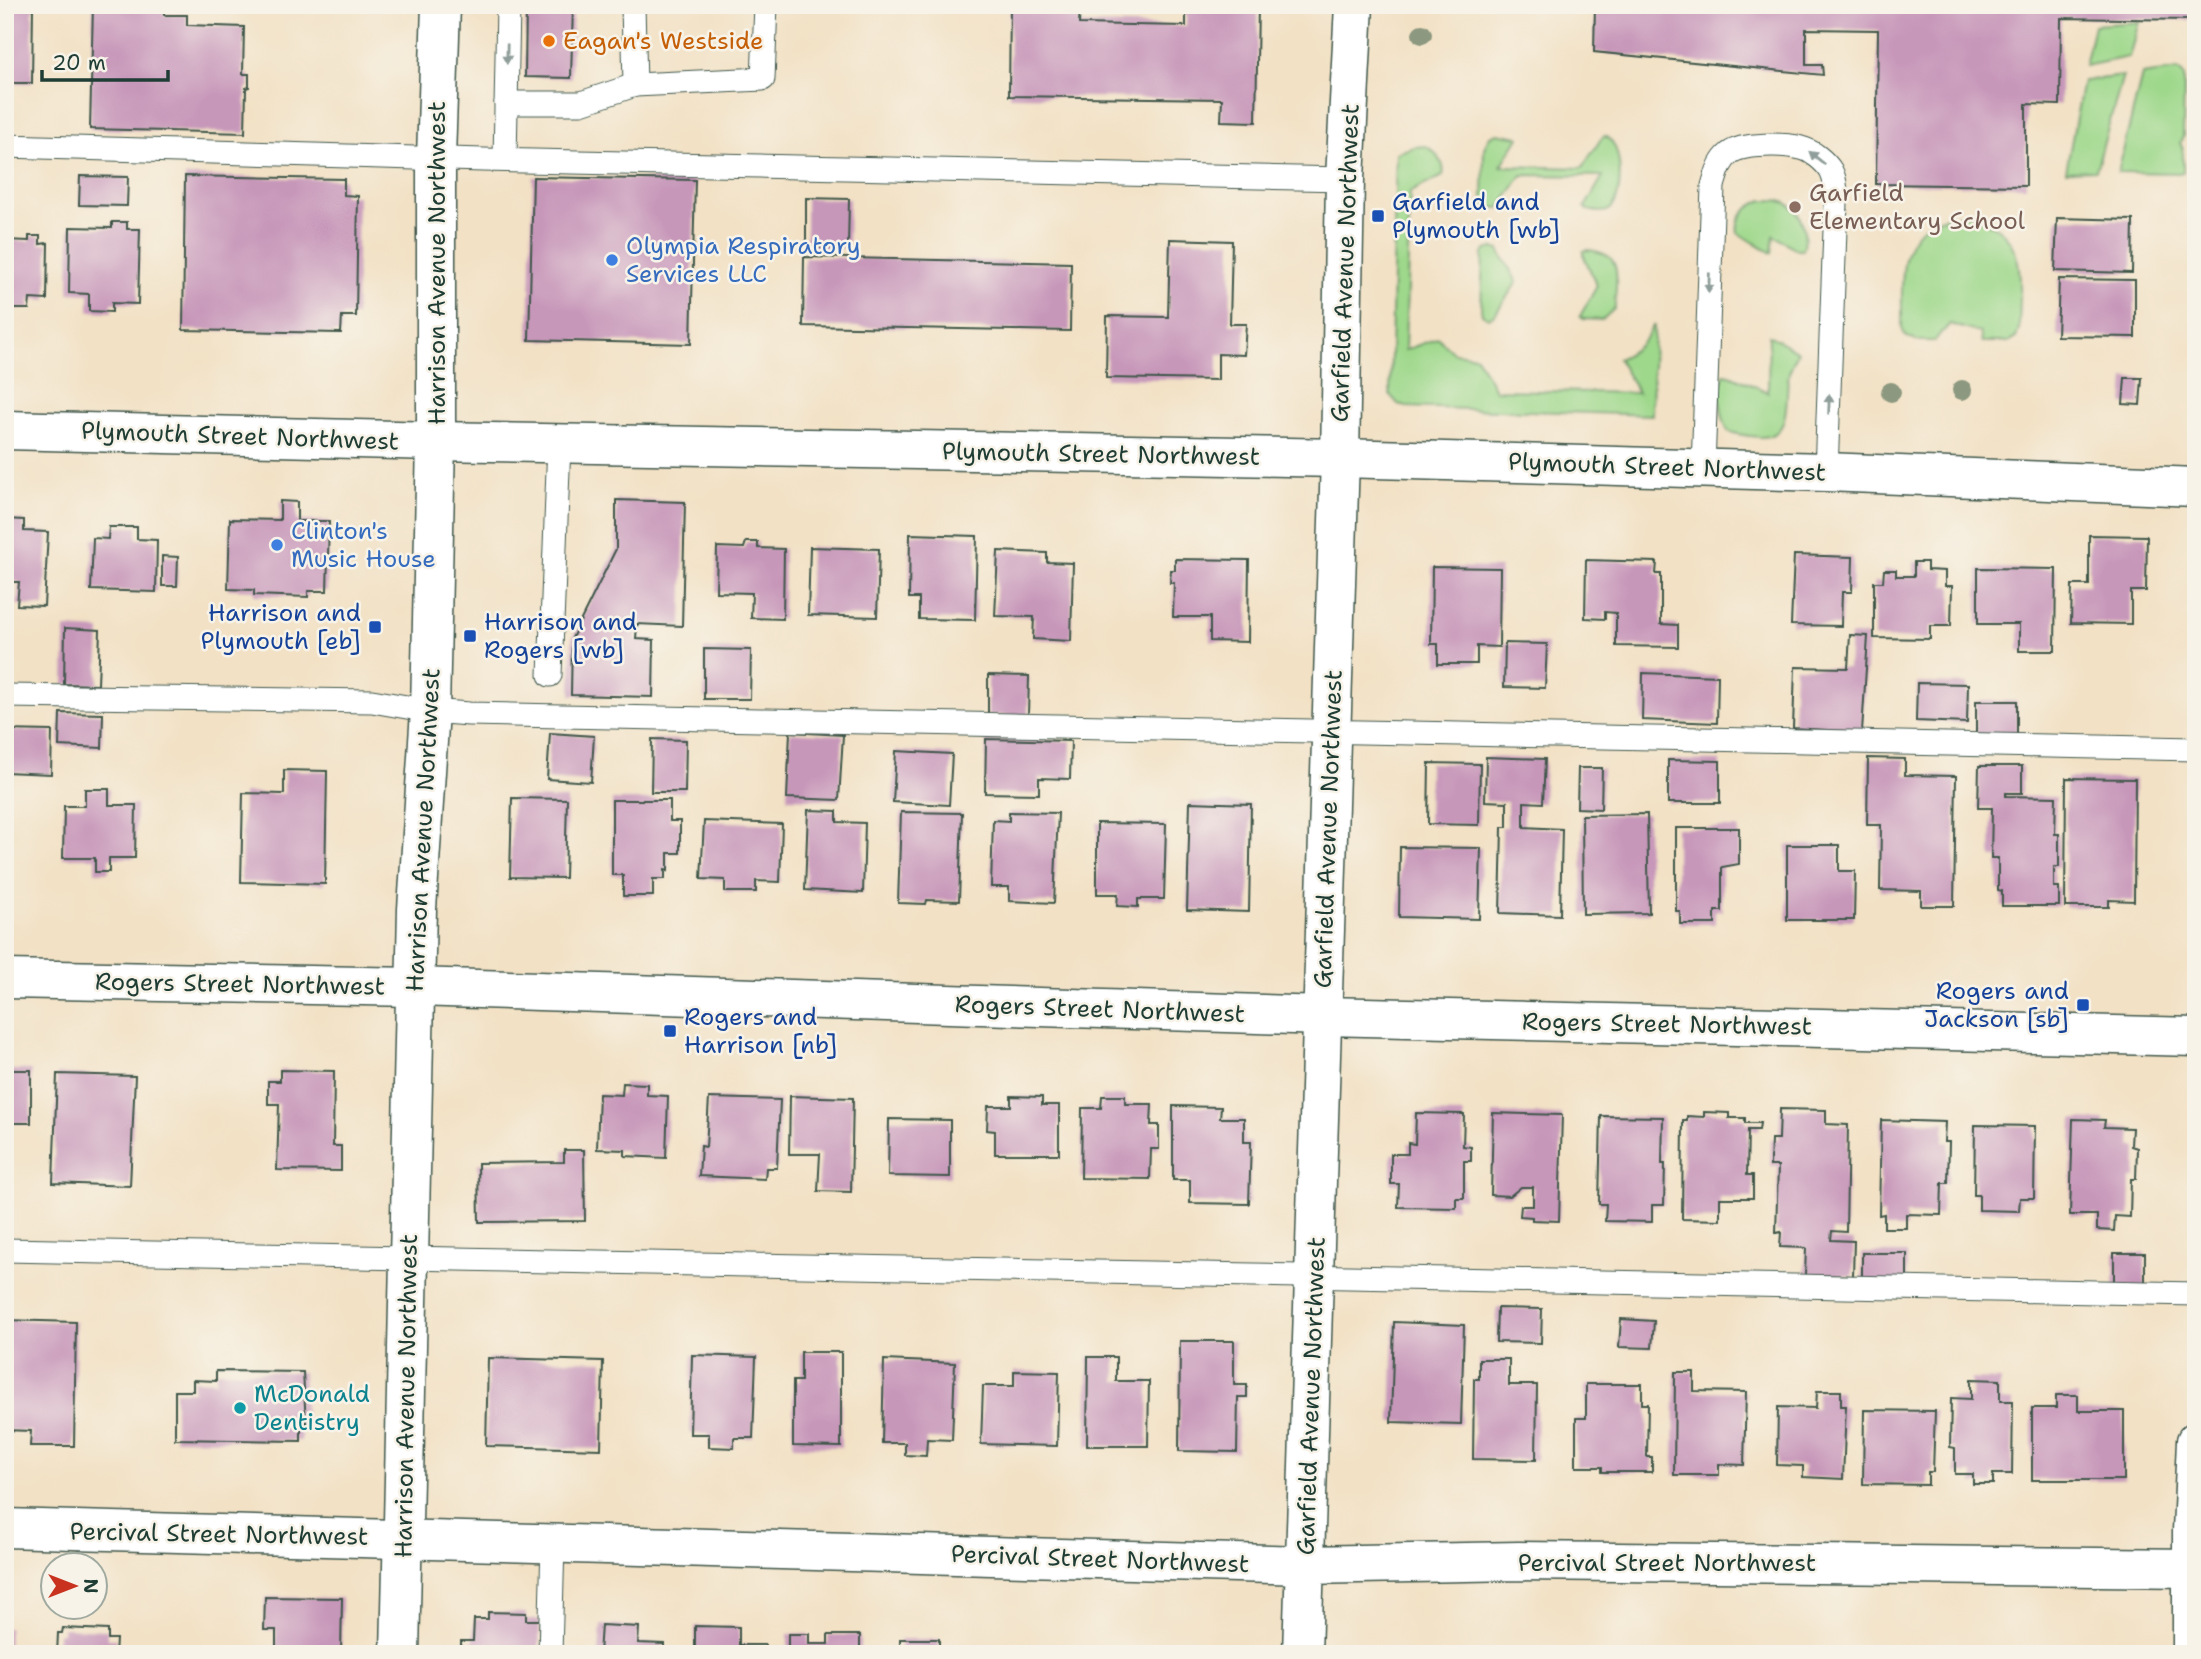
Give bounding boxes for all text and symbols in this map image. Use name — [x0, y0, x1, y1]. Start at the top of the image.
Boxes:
place label: Eagan's Westside — [563, 25, 764, 57]
marker: Eagan's Westside — [541, 33, 557, 49]
scale bar — [42, 38, 168, 82]
one-way arrow — [501, 43, 513, 65]
text: 20 m — [52, 49, 106, 77]
street label: Harrison Avenue Northwest — [421, 101, 453, 425]
street label: Garfield Avenue Northwest — [1323, 103, 1367, 423]
one-way arrow — [1809, 151, 1827, 166]
place label: Garfield Elementary School — [1809, 177, 2026, 237]
place label: Garfield and Plymouth [wb] — [1392, 186, 1560, 246]
marker: Garfield Elementary School — [1787, 199, 1803, 215]
marker: Garfield and Plymouth [wb] — [1370, 208, 1386, 224]
place label: Olympia Respiratory Services LLC — [626, 230, 861, 290]
marker: Olympia Respiratory Services LLC — [604, 252, 620, 268]
one-way arrow — [1704, 272, 1715, 294]
one-way arrow — [1823, 392, 1834, 414]
street label: Plymouth Street Northwest — [80, 414, 400, 458]
street label: Plymouth Street Northwest — [942, 435, 1260, 473]
street label: Plymouth Street Northwest — [1507, 445, 1827, 489]
place label: Clinton's Music House — [291, 515, 436, 575]
marker: Clinton's Music House — [269, 537, 285, 553]
place label: Harrison and Plymouth [eb] — [201, 597, 361, 657]
place label: Harrison and Rogers [wb] — [484, 606, 637, 666]
marker: Harrison and Plymouth [eb] — [367, 619, 383, 635]
marker: Harrison and Rogers [wb] — [462, 628, 478, 644]
street label: Harrison Avenue Northwest — [399, 667, 447, 993]
street label: Garfield Avenue Northwest — [1306, 669, 1350, 989]
street label: Rogers Street Northwest — [95, 965, 385, 1003]
place label: Rogers and Jackson [sb] — [1924, 975, 2069, 1035]
street label: Rogers Street Northwest — [954, 988, 1246, 1030]
marker: Rogers and Jackson [sb] — [2075, 997, 2091, 1013]
place label: Rogers and Harrison [nb] — [684, 1001, 838, 1061]
street label: Rogers Street Northwest — [1522, 1005, 1812, 1043]
marker: Rogers and Harrison [nb] — [662, 1023, 678, 1039]
street label: Harrison Avenue Northwest — [387, 1234, 425, 1558]
street label: Garfield Avenue Northwest — [1289, 1236, 1333, 1556]
place label: McDonald Dentistry — [254, 1378, 370, 1438]
marker: McDonald Dentistry — [232, 1400, 248, 1416]
street label: Percival Street Northwest — [69, 1515, 369, 1553]
street label: Percival Street Northwest — [950, 1538, 1250, 1580]
street label: Percival Street Northwest — [1518, 1547, 1816, 1579]
north arrow — [38, 1550, 108, 1620]
text: N — [78, 1578, 103, 1594]

